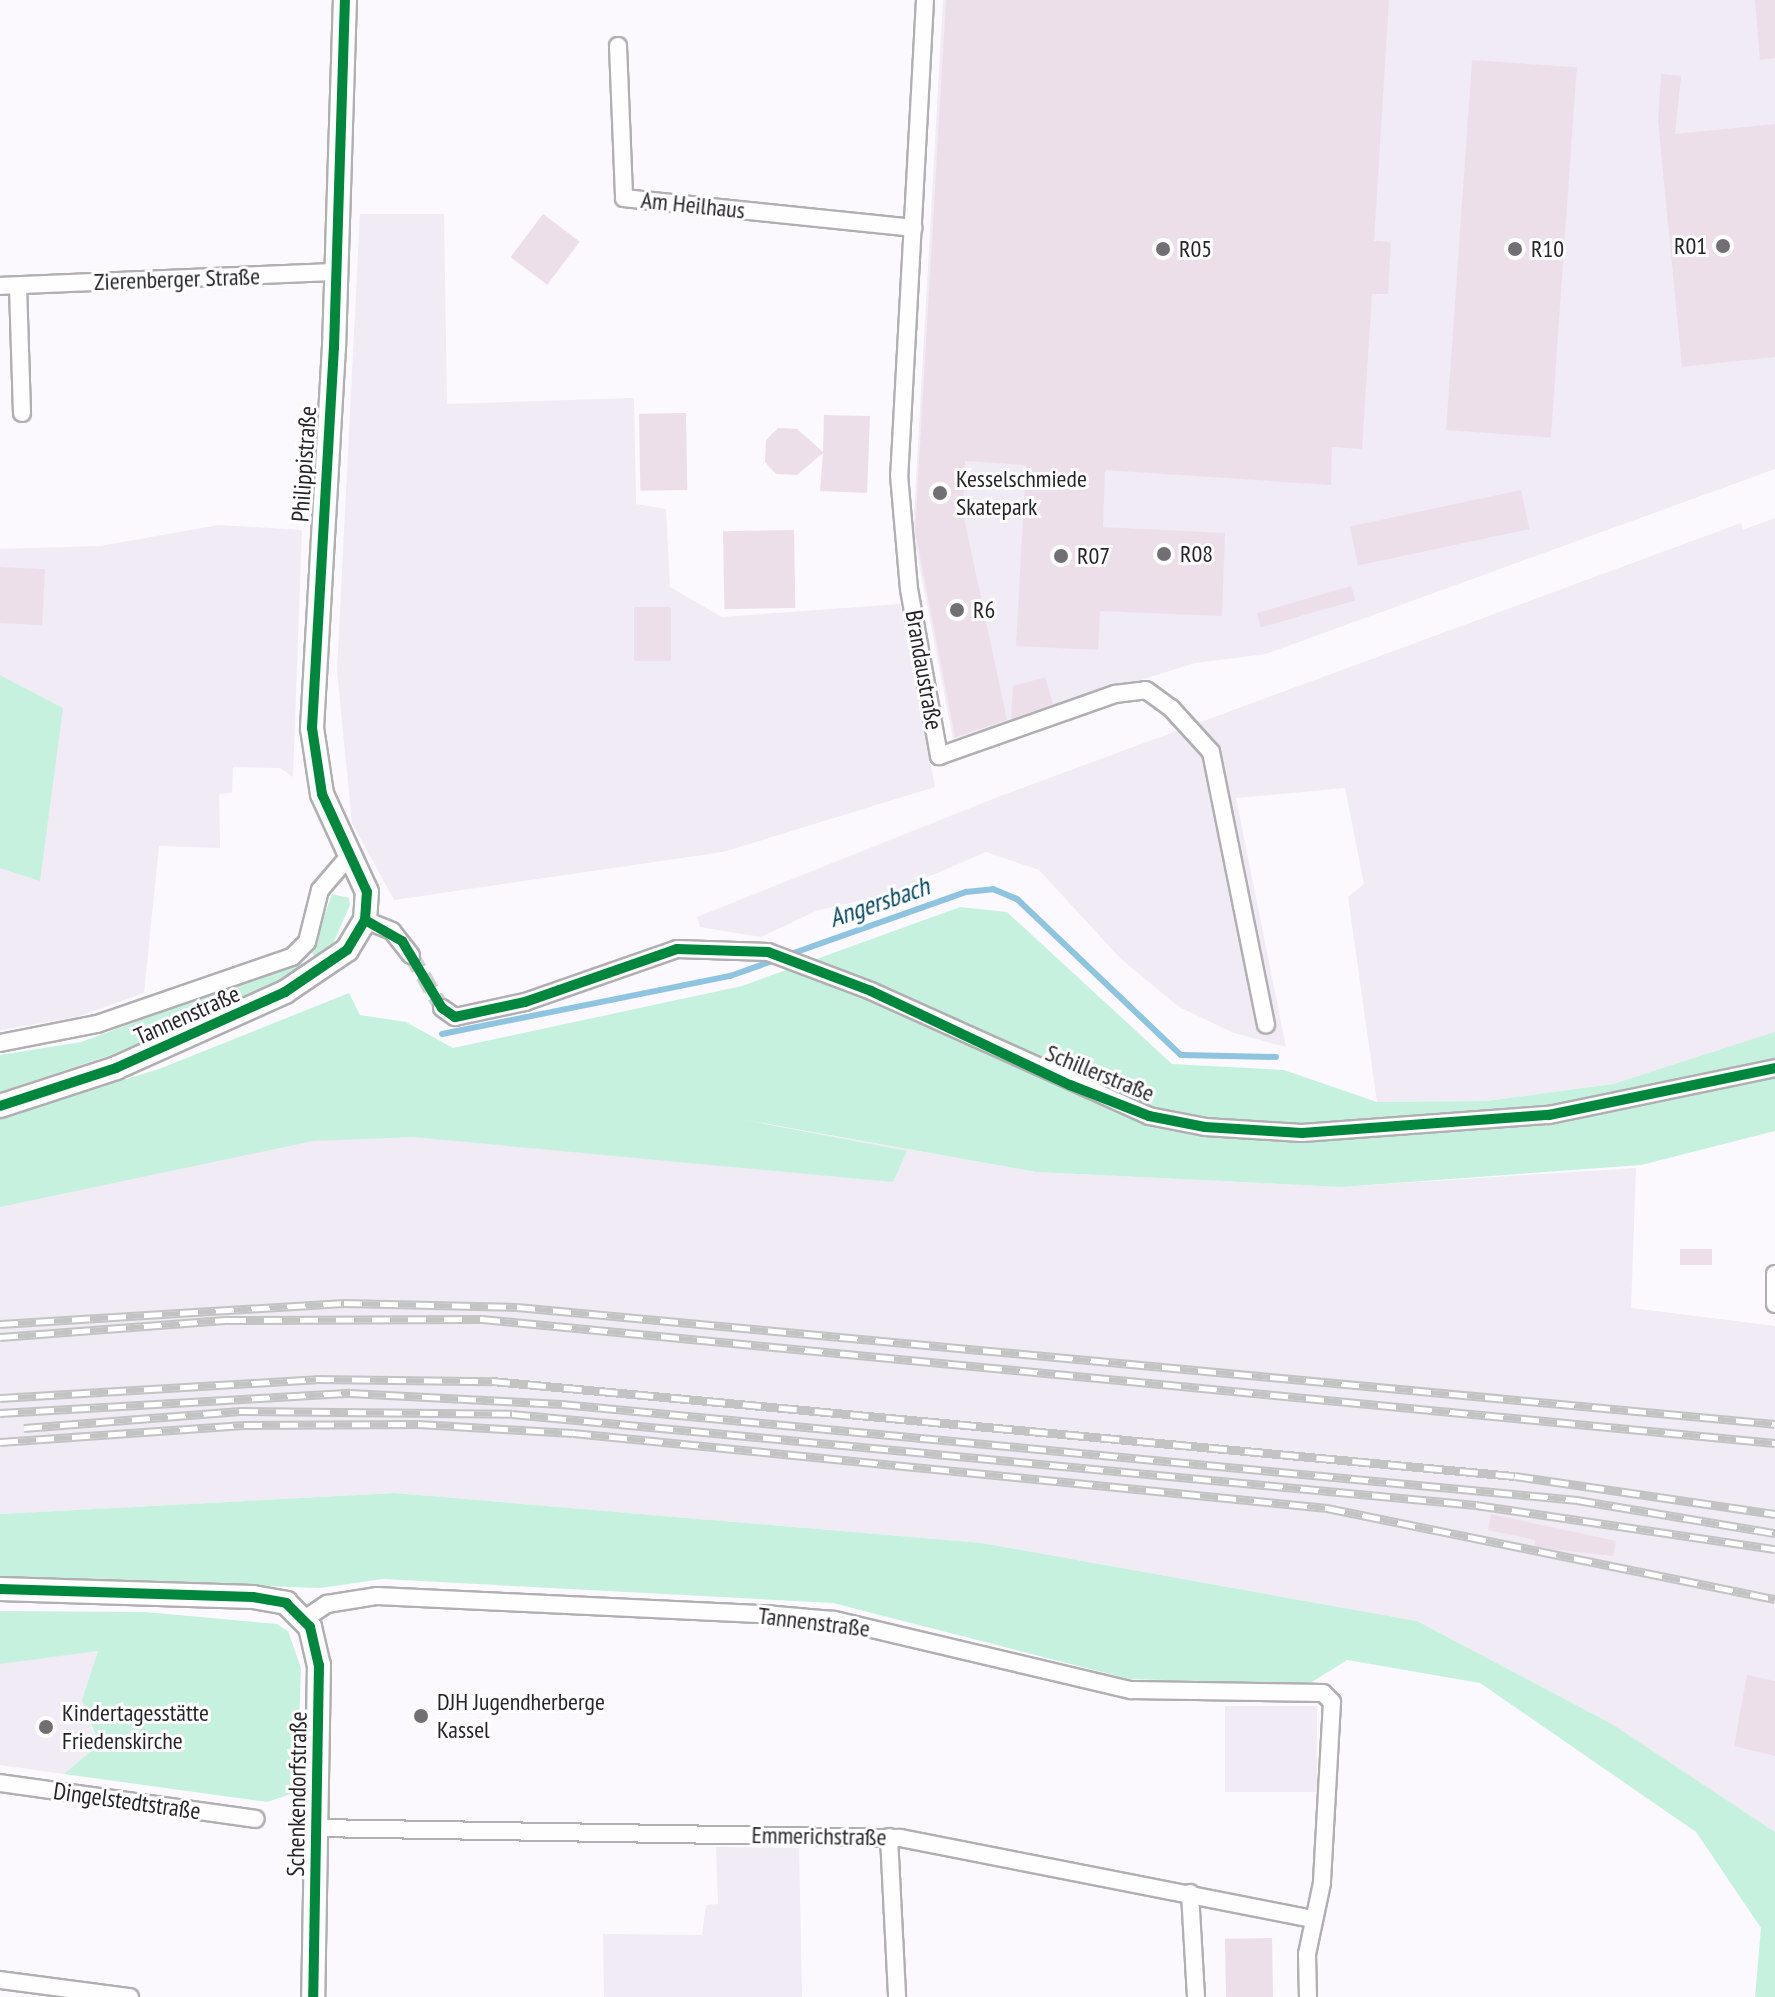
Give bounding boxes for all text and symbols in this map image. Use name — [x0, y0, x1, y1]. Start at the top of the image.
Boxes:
street label: Am Heilhaus — [640, 185, 746, 225]
place label: R01 — [1674, 232, 1707, 260]
place label: R05 — [1179, 235, 1212, 263]
place label: R10 — [1531, 235, 1564, 263]
marker: R01 — [1714, 237, 1732, 255]
marker: R05 — [1154, 240, 1172, 258]
marker: R10 — [1506, 240, 1524, 258]
street label: Zierenberger Straße — [93, 262, 261, 296]
street label: Philippistraße — [286, 405, 322, 523]
place label: Kesselschmiede Skatepark — [956, 465, 1087, 521]
marker: Kesselschmiede Skatepark — [931, 484, 949, 502]
place label: R08 — [1180, 540, 1213, 568]
place label: R07 — [1077, 542, 1110, 570]
marker: R08 — [1155, 545, 1173, 563]
marker: R07 — [1052, 547, 1070, 565]
place label: R6 — [973, 596, 995, 624]
marker: R6 — [948, 601, 966, 619]
street label: Brandaustraße — [899, 608, 949, 732]
water label: Angersbach — [825, 870, 933, 934]
street label: Tannenstraße — [130, 979, 244, 1051]
street label: Schillerstraße — [1041, 1038, 1159, 1108]
street label: Tannenstraße — [757, 1601, 871, 1643]
place label: DJH Jugendherberge Kassel — [437, 1688, 605, 1744]
place label: Kindertagesstätte Friedenskirche — [62, 1699, 209, 1755]
marker: DJH Jugendherberge Kassel — [412, 1707, 430, 1725]
street label: Schenkendorfstraße — [281, 1711, 313, 1877]
marker: Kindertagesstätte Friedenskirche — [37, 1718, 55, 1736]
street label: Dingelstedtstraße — [52, 1776, 202, 1826]
street label: Emmerichstraße — [751, 1820, 887, 1852]

